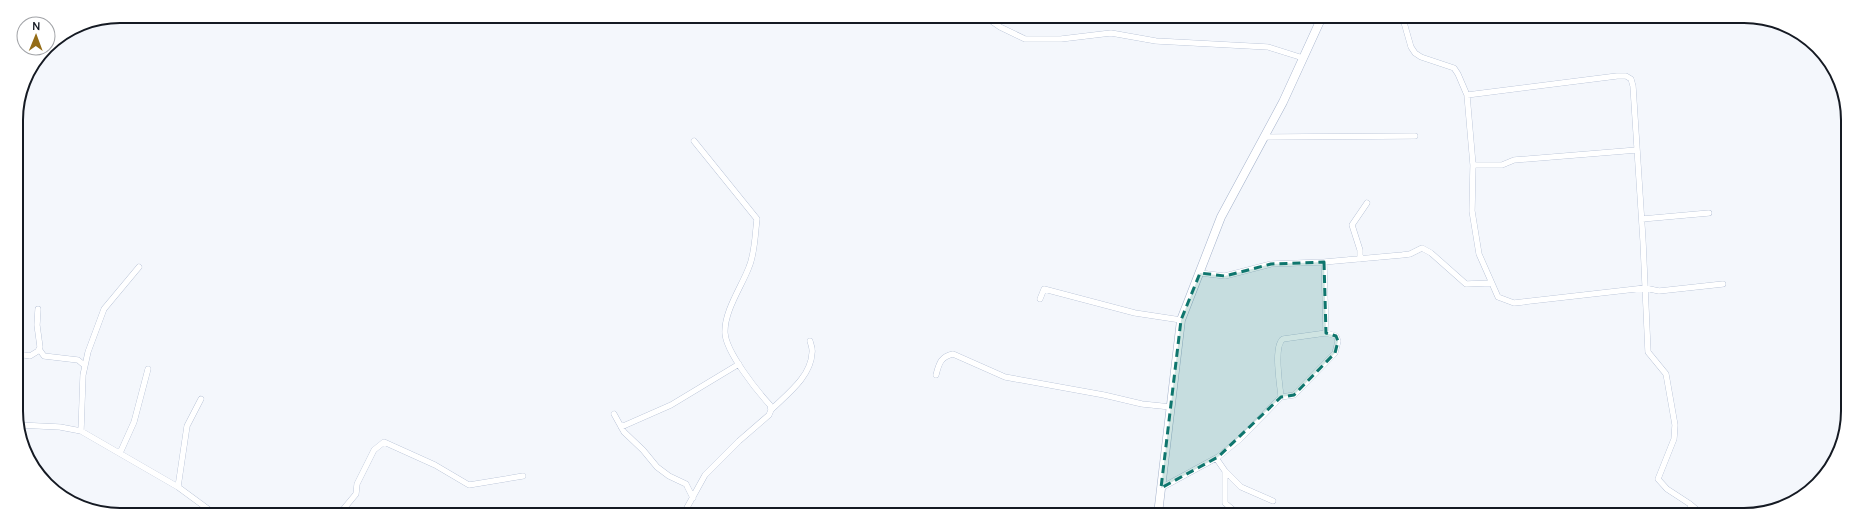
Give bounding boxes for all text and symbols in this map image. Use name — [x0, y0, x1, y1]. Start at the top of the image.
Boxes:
north arrow — [16, 16, 56, 56]
text: N — [32, 18, 40, 33]

